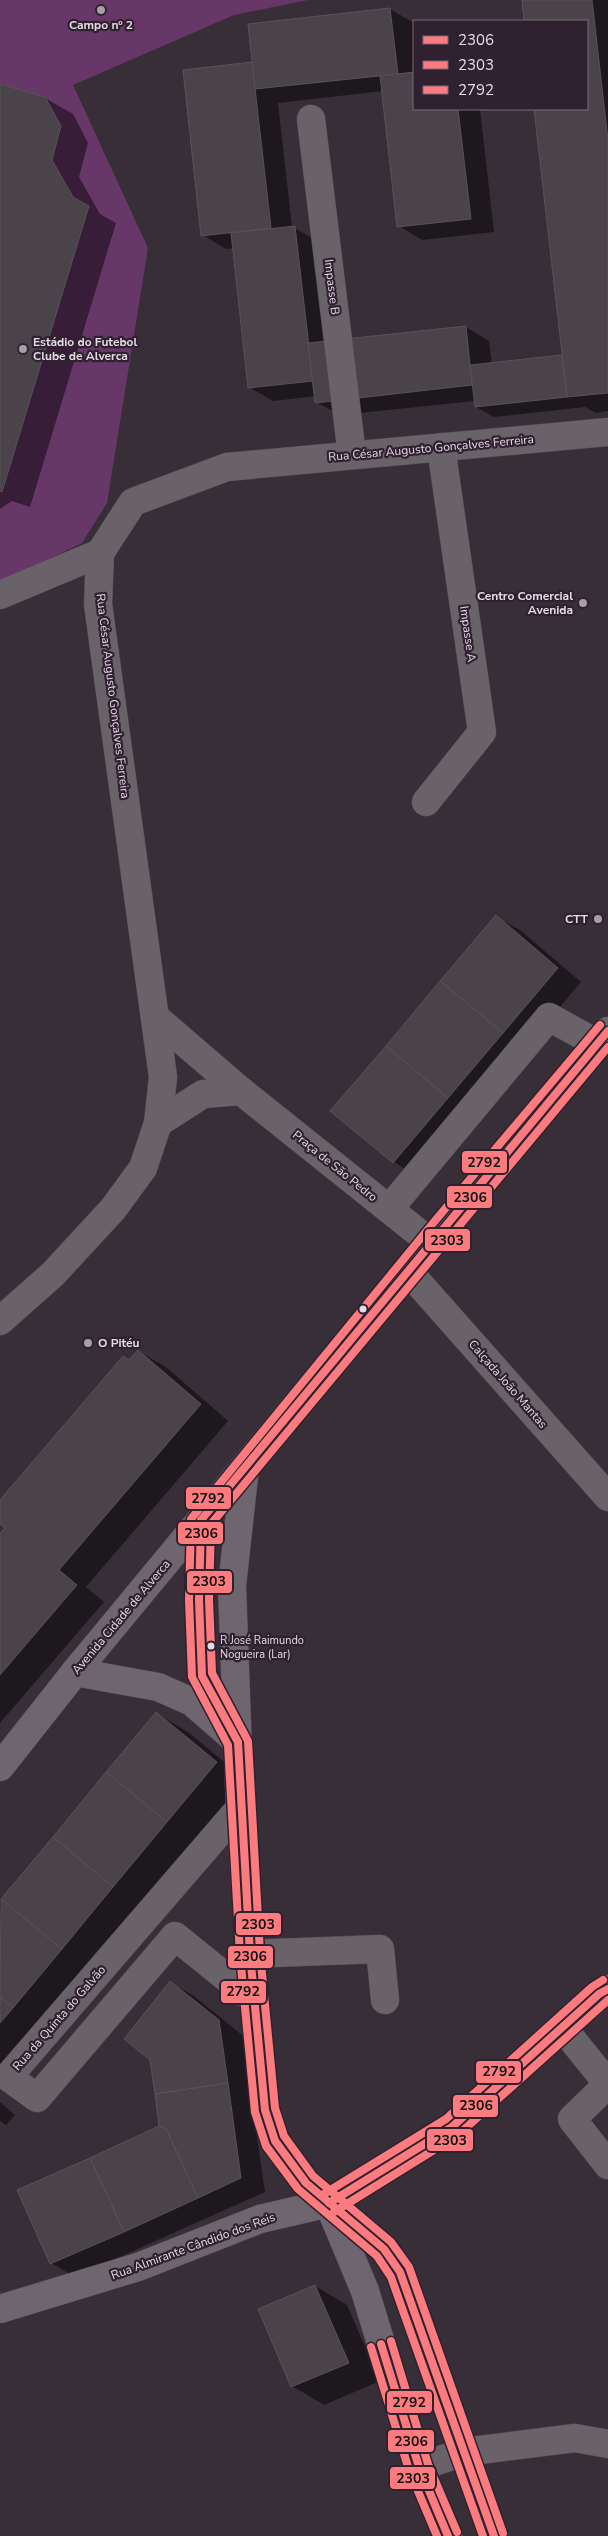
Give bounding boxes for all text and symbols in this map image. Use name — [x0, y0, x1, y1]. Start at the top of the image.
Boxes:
marker: Campo nº 2 — [95, 4, 107, 16]
place label: Campo nº 2 — [69, 17, 133, 33]
legend — [413, 20, 588, 110]
text: 2306 — [458, 30, 494, 50]
text: 2303 — [458, 55, 494, 75]
text: 2792 — [458, 80, 494, 100]
street label: Impasse B — [321, 258, 343, 316]
place label: Estádio do Futebol Clube de Alverca — [33, 334, 138, 364]
marker: Estádio do Futebol Clube de Alverca — [17, 343, 29, 355]
street label: Rua César Augusto Gonçalves Ferreira — [327, 431, 535, 465]
place label: Centro Comercial Avenida — [477, 588, 573, 618]
street label: Rua César Augusto Gonçalves Ferreira — [92, 593, 134, 799]
marker: Centro Comercial Avenida — [577, 597, 589, 609]
street label: Impasse A — [456, 605, 480, 663]
place label: CTT — [565, 911, 589, 927]
marker: CTT — [592, 913, 604, 925]
street label: Praça de São Pedro — [289, 1127, 381, 1205]
line badge: 2792 — [461, 1150, 508, 1174]
text: 2792 — [467, 1153, 501, 1172]
line badge: 2306 — [446, 1185, 493, 1209]
text: 2306 — [453, 1188, 487, 1207]
line badge: 2303 — [424, 1228, 471, 1252]
text: 2303 — [430, 1231, 464, 1250]
unlabelled marker — [358, 1304, 368, 1314]
place label: O Pitéu — [98, 1335, 140, 1351]
street label: Calçada João Mantas — [465, 1336, 551, 1432]
marker: O Pitéu — [82, 1337, 94, 1349]
line badge: 2792 — [185, 1486, 232, 1510]
text: 2792 — [191, 1489, 225, 1508]
line badge: 2306 — [177, 1521, 224, 1545]
text: 2306 — [184, 1524, 218, 1543]
street label: Avenida Cidade de Alverca — [68, 1556, 174, 1678]
line badge: 2303 — [186, 1570, 233, 1594]
text: 2303 — [192, 1572, 226, 1591]
place label: R José Raimundo Nogueira (Lar) — [220, 1633, 304, 1662]
marker: R José Raimundo Nogueira (Lar) — [206, 1641, 216, 1651]
line badge: 2303 — [235, 1912, 282, 1936]
text: 2303 — [241, 1915, 275, 1934]
line badge: 2306 — [227, 1945, 274, 1969]
text: 2306 — [233, 1947, 267, 1966]
street label: Rua da Quinta do Galvão — [9, 1962, 109, 2074]
line badge: 2792 — [220, 1980, 267, 2004]
text: 2792 — [226, 1982, 260, 2001]
line badge: 2792 — [475, 2060, 522, 2084]
text: 2792 — [482, 2062, 516, 2081]
line badge: 2306 — [452, 2094, 499, 2118]
text: 2306 — [459, 2096, 493, 2115]
line badge: 2303 — [426, 2128, 474, 2152]
text: 2303 — [433, 2131, 467, 2150]
street label: Rua Almirante Cândido dos Reis — [109, 2209, 277, 2283]
line badge: 2792 — [386, 2390, 433, 2414]
text: 2792 — [392, 2393, 426, 2412]
line badge: 2306 — [387, 2429, 435, 2453]
text: 2306 — [394, 2432, 428, 2451]
line badge: 2303 — [389, 2466, 436, 2490]
text: 2303 — [396, 2469, 430, 2488]

